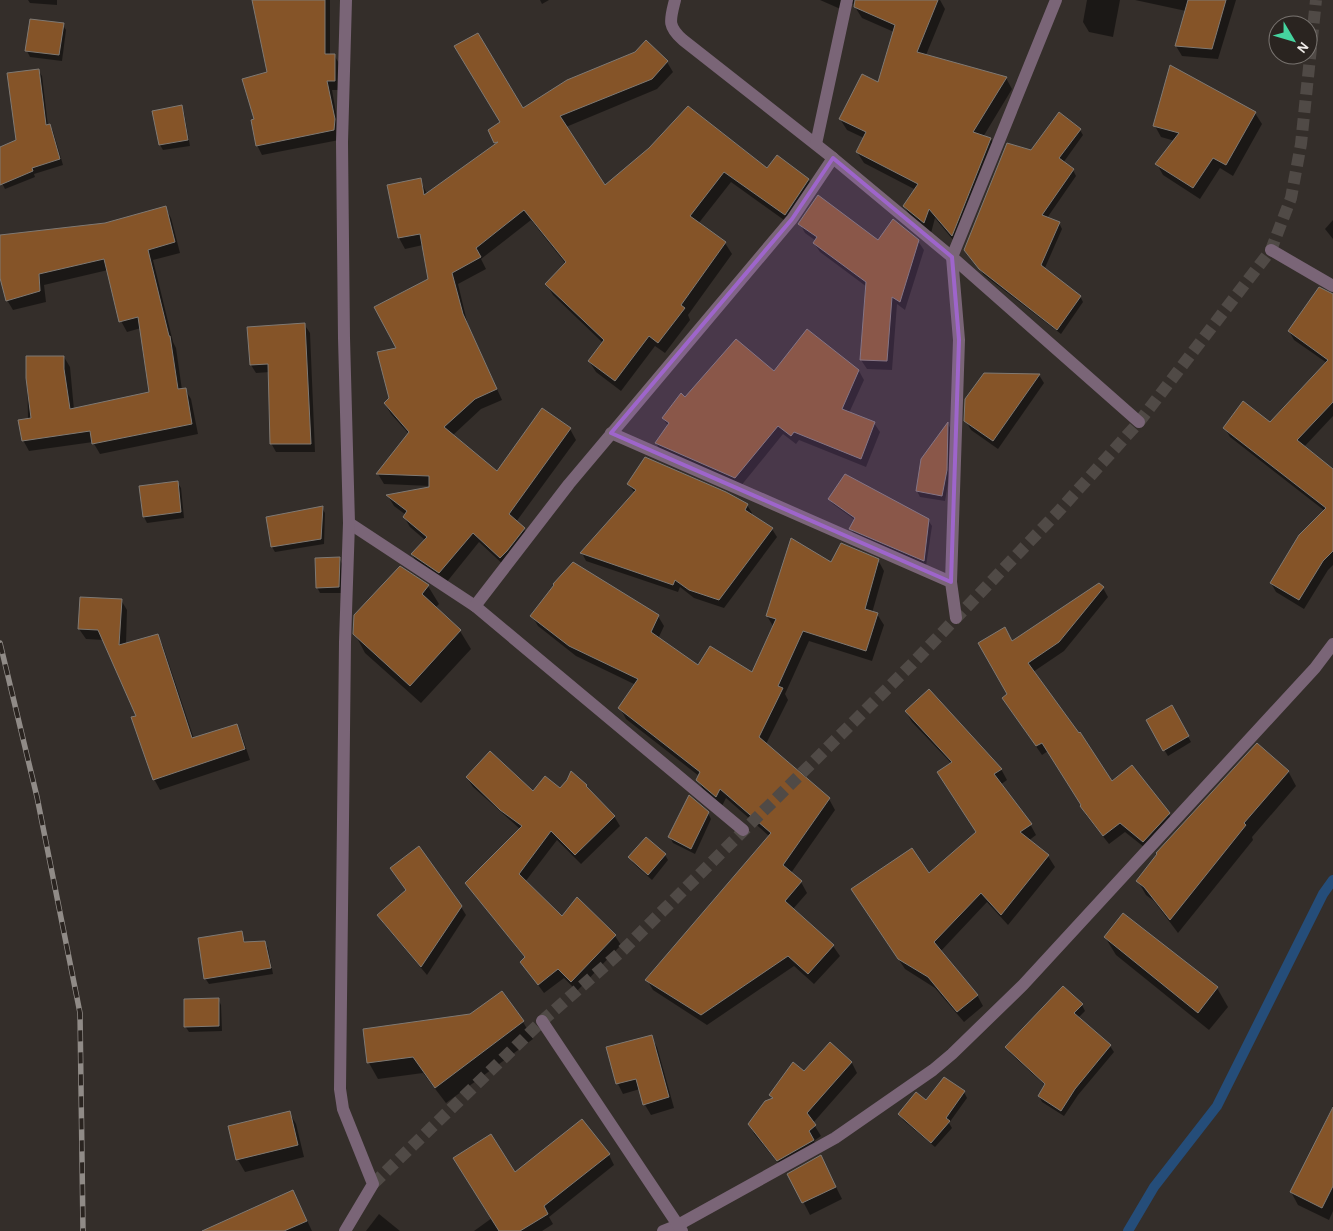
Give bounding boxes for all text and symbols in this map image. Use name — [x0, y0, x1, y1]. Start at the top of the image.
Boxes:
north arrow — [1268, 15, 1318, 65]
text: N — [1294, 39, 1311, 56]

